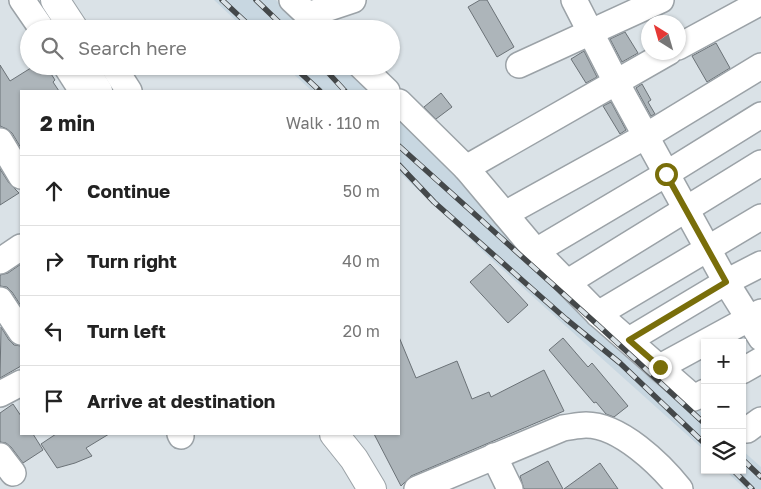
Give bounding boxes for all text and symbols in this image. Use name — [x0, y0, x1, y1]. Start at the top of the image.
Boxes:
north arrow — [641, 15, 686, 60]
search box — [20, 20, 400, 75]
icon: search — [38, 34, 66, 62]
text: Search here — [78, 36, 187, 59]
text: 2 min — [40, 110, 95, 136]
text: Walk · 110 m — [286, 113, 380, 133]
route start — [655, 163, 678, 186]
icon: ahead — [40, 177, 68, 205]
text: Continue — [87, 179, 170, 202]
text: 50 m — [343, 181, 380, 201]
icon: right — [40, 247, 68, 275]
text: Turn right — [87, 249, 177, 272]
text: 40 m — [342, 251, 380, 271]
icon: left — [40, 317, 68, 345]
text: Turn left — [87, 319, 166, 342]
text: 20 m — [343, 321, 380, 341]
map controls — [701, 339, 746, 474]
button: + — [701, 339, 746, 384]
route end — [649, 356, 672, 379]
button: − — [701, 384, 746, 429]
icon: arrive — [40, 387, 68, 415]
text: Arrive at destination — [87, 389, 275, 412]
button: layers — [701, 429, 746, 474]

